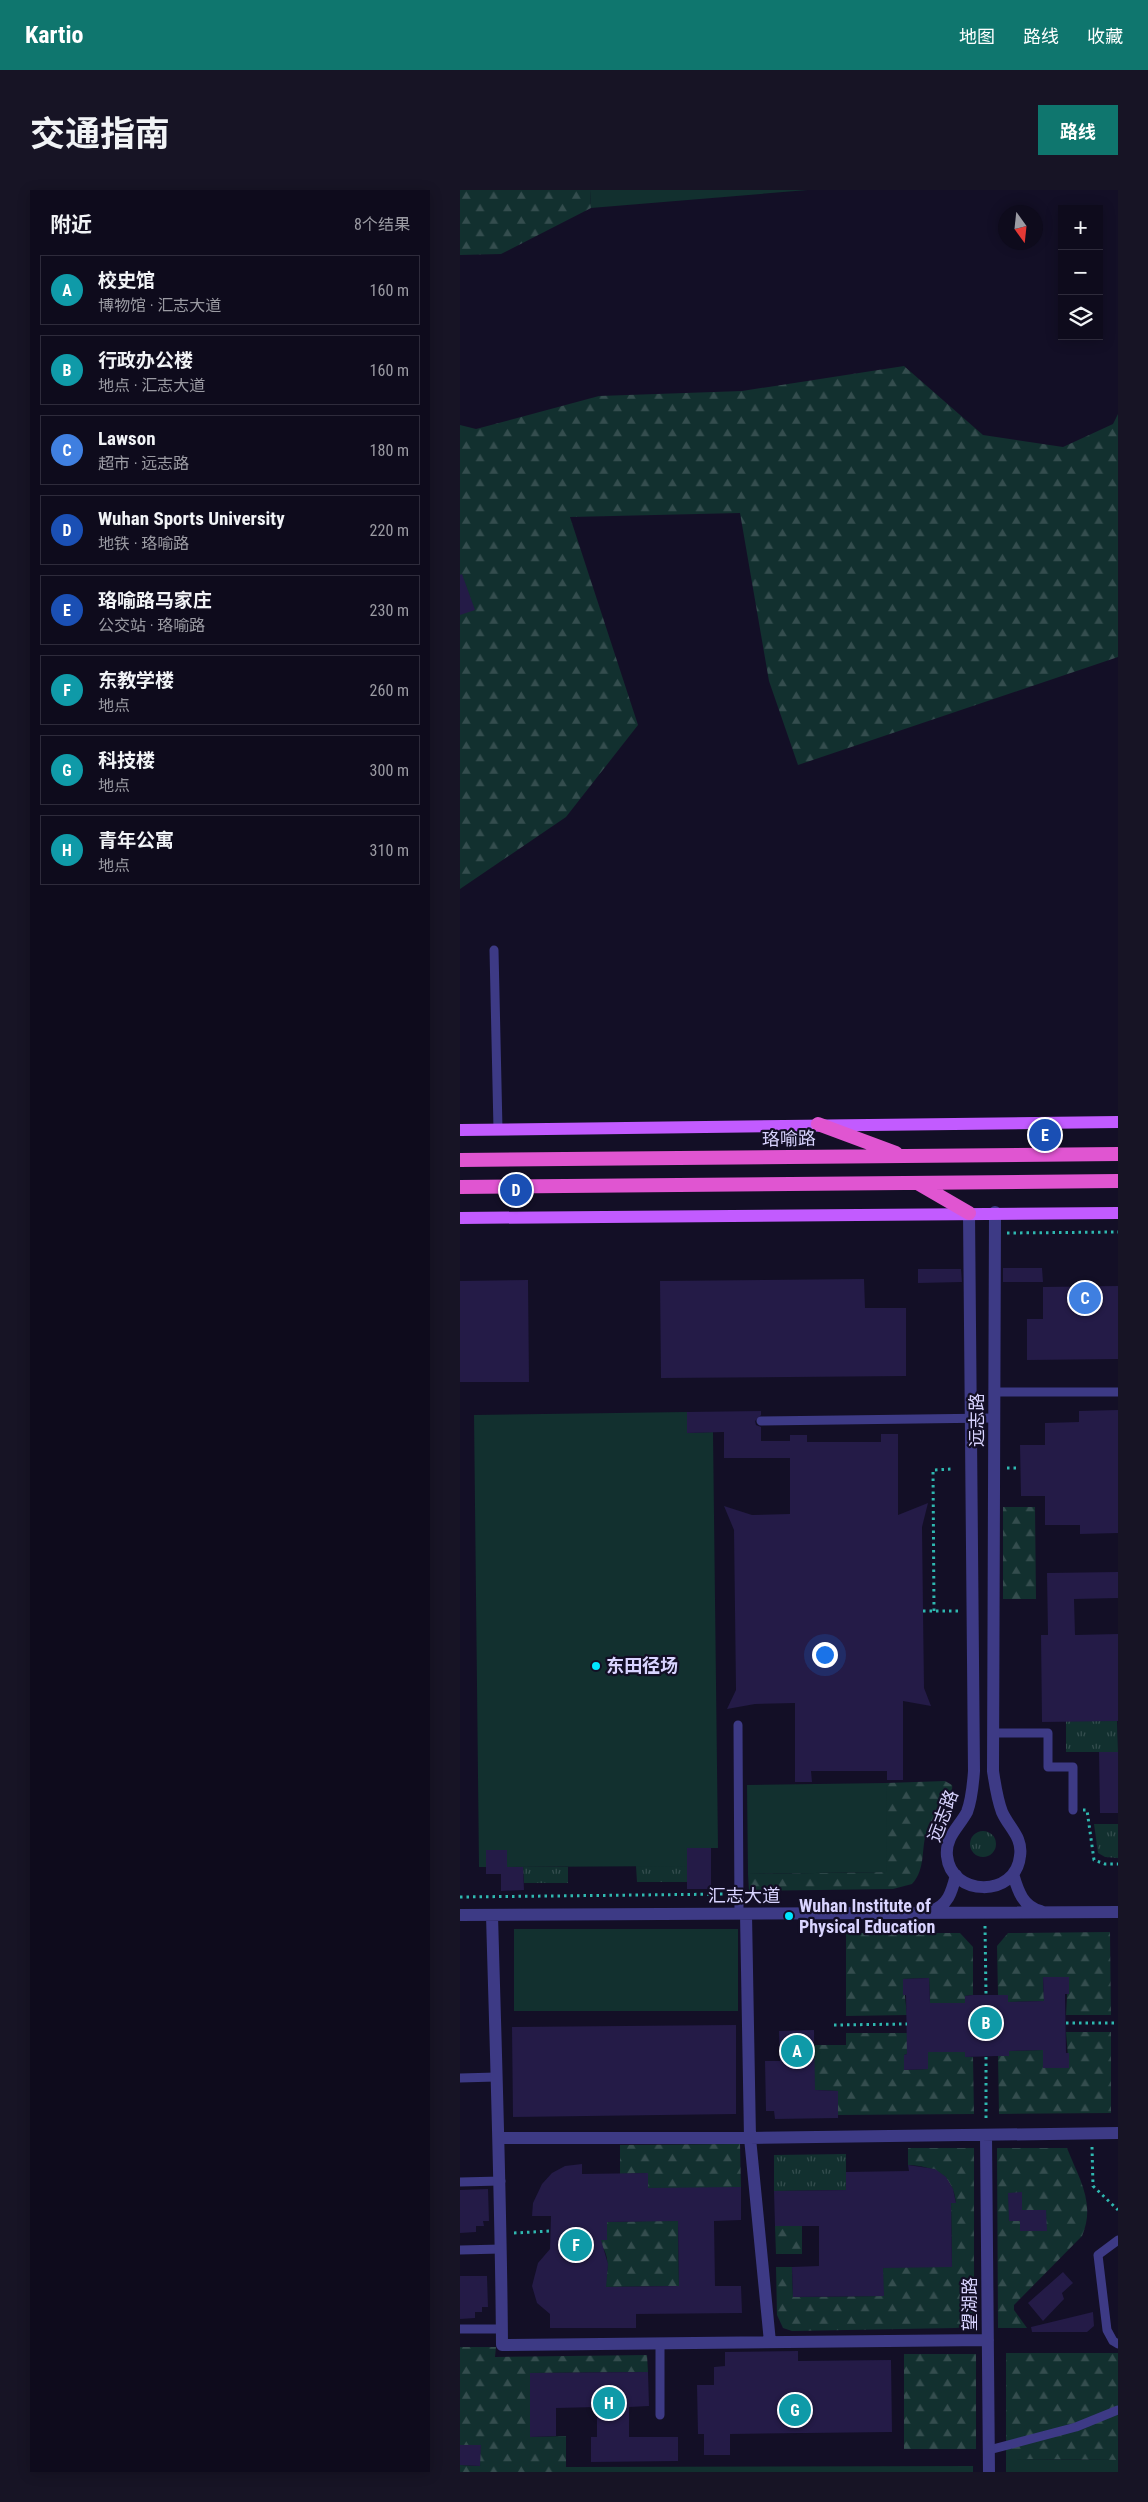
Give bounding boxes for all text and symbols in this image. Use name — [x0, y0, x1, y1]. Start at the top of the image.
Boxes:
text: Kartio — [25, 21, 83, 49]
text: 地图 — [959, 26, 995, 47]
text: 路线 — [1023, 26, 1059, 47]
text: 收藏 — [1087, 26, 1123, 47]
button: 路线 — [1038, 105, 1118, 155]
text: 交通指南 — [30, 114, 170, 155]
north arrow — [998, 205, 1043, 250]
map controls — [1058, 205, 1103, 340]
button: + — [1058, 205, 1103, 250]
text: 附近 — [50, 213, 92, 237]
text: 8个结果 — [354, 215, 410, 234]
button: − — [1058, 250, 1103, 295]
text: 校史馆 — [98, 269, 155, 292]
text: A — [62, 281, 72, 300]
text: 160 m — [370, 281, 409, 300]
button: layers — [1058, 295, 1103, 340]
text: 博物馆 · 汇志大道 — [98, 296, 221, 315]
text: 行政办公楼 — [98, 349, 193, 372]
text: B — [63, 361, 71, 380]
text: 160 m — [370, 361, 409, 380]
text: 地点 · 汇志大道 — [98, 376, 205, 395]
text: Lawson — [98, 427, 156, 450]
text: C — [62, 441, 72, 460]
text: 180 m — [370, 441, 409, 460]
text: 超市 · 远志路 — [98, 454, 189, 473]
text: Wuhan Sports University — [98, 507, 285, 530]
text: D — [62, 521, 72, 540]
text: 220 m — [370, 521, 409, 540]
text: 地铁 · 珞喻路 — [98, 534, 189, 553]
text: 珞喻路马家庄 — [98, 589, 212, 612]
text: E — [63, 601, 71, 620]
text: 230 m — [370, 601, 409, 620]
text: 公交站 · 珞喻路 — [98, 616, 205, 635]
text: 东教学楼 — [98, 669, 174, 692]
text: F — [63, 681, 71, 700]
text: 260 m — [370, 681, 409, 700]
text: 地点 — [98, 696, 130, 715]
text: 科技楼 — [98, 749, 155, 772]
text: G — [62, 761, 72, 780]
text: 300 m — [370, 761, 409, 780]
text: 地点 — [98, 776, 130, 795]
text: 青年公寓 — [98, 829, 174, 852]
text: H — [62, 841, 72, 860]
text: 310 m — [370, 841, 409, 860]
text: 地点 — [98, 856, 130, 875]
pin: E — [1029, 1116, 1061, 1154]
street label: 珞喻路 — [762, 1128, 816, 1149]
pin: D — [500, 1171, 532, 1209]
pin: C — [1069, 1279, 1101, 1317]
street label: 远志路 — [966, 1393, 987, 1447]
your location — [812, 1642, 838, 1668]
place label: 东田径场 — [606, 1655, 678, 1676]
marker: 东田径场 — [590, 1660, 602, 1672]
street label: 远志路 — [923, 1787, 962, 1845]
street label: 汇志大道 — [708, 1885, 780, 1906]
place label: Wuhan Institute of Physical Education — [799, 1895, 935, 1937]
marker: Wuhan Institute of Physical Education — [783, 1910, 795, 1922]
pin: B — [970, 2004, 1002, 2042]
pin: A — [781, 2032, 813, 2070]
pin: F — [560, 2226, 592, 2264]
street label: 望湖路 — [959, 2277, 980, 2331]
pin: H — [593, 2384, 625, 2422]
pin: G — [779, 2391, 811, 2429]

